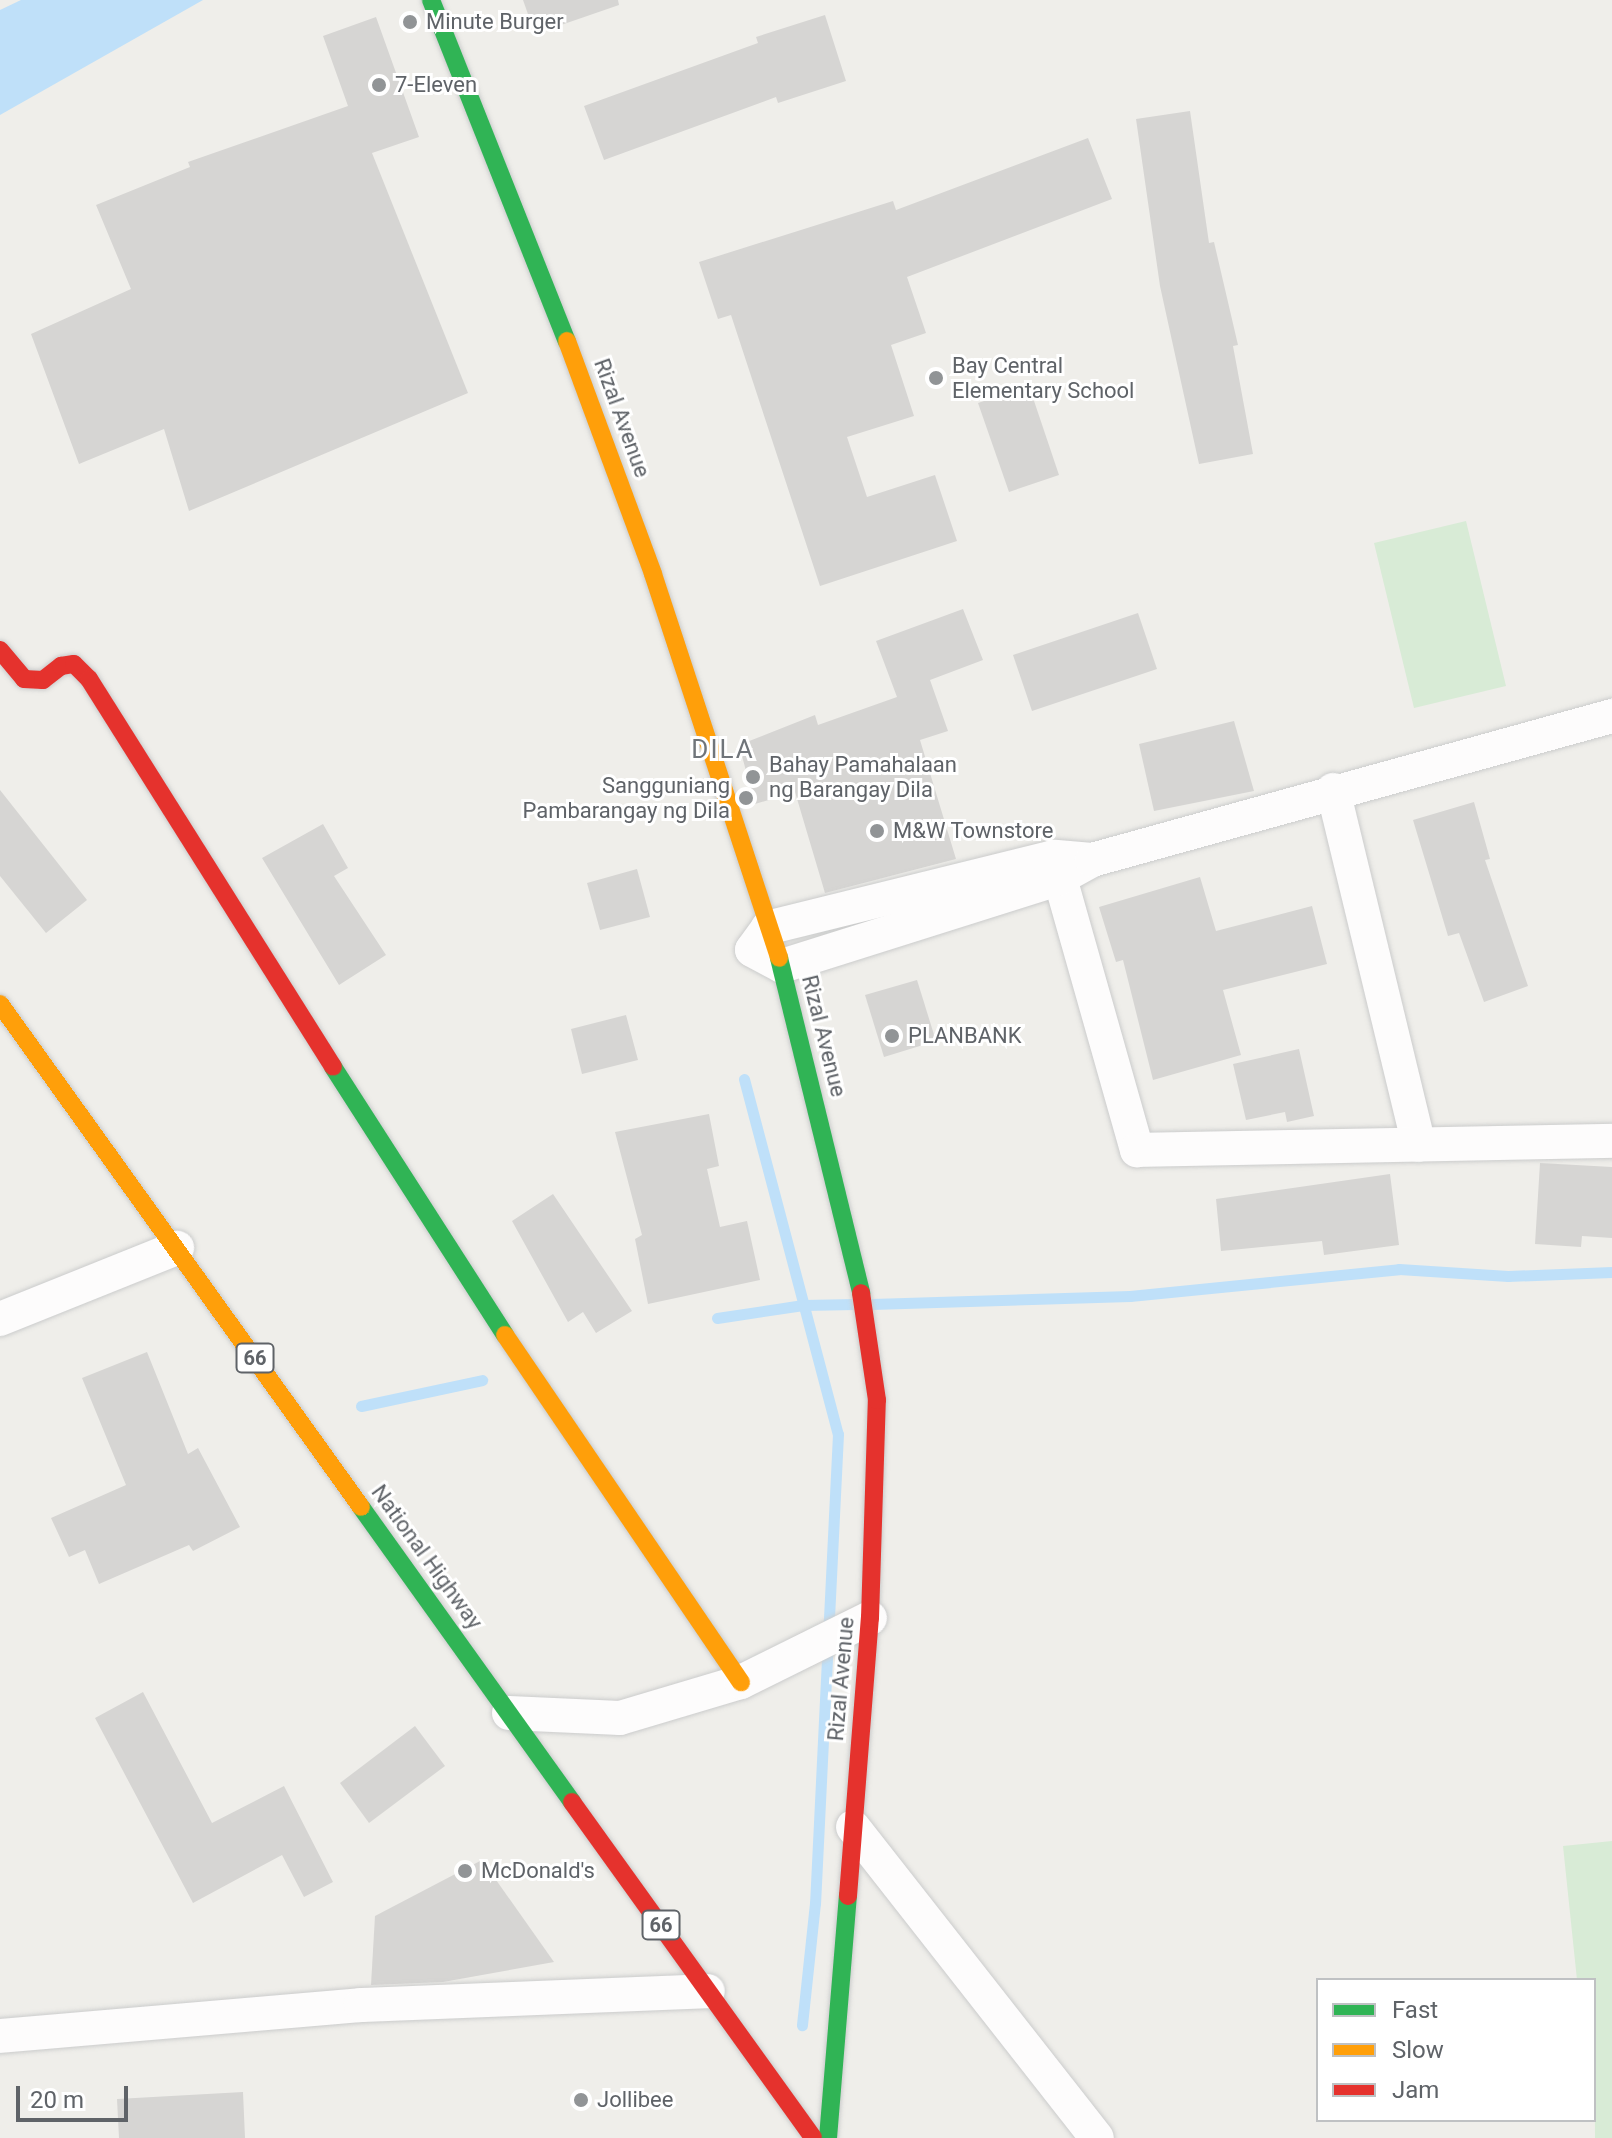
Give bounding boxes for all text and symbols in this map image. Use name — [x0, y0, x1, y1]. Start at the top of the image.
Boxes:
place label: Minute Burger — [426, 9, 564, 35]
marker: Minute Burger — [401, 13, 419, 31]
place label: 7-Eleven — [395, 72, 477, 98]
marker: 7-Eleven — [370, 76, 388, 94]
place label: Bay Central Elementary School — [952, 352, 1134, 404]
street label: Rizal Avenue — [588, 355, 656, 481]
marker: Bay Central Elementary School — [927, 369, 945, 387]
district label: DILA — [691, 734, 755, 766]
place label: Bahay Pamahalaan ng Barangay Dila — [769, 751, 957, 802]
marker: Bahay Pamahalaan ng Barangay Dila — [744, 768, 762, 786]
place label: Sangguniang Pambarangay ng Dila — [522, 772, 730, 824]
marker: Sangguniang Pambarangay ng Dila — [737, 789, 755, 807]
place label: M&W Townstore — [893, 818, 1054, 844]
marker: M&W Townstore — [868, 822, 886, 840]
street label: Rizal Avenue — [796, 972, 852, 1100]
place label: PLANBANK — [908, 1023, 1022, 1049]
marker: PLANBANK — [883, 1027, 901, 1045]
road number: 66 — [235, 1342, 275, 1374]
street label: National Highway — [366, 1480, 488, 1634]
street label: Rizal Avenue — [822, 1616, 860, 1742]
place label: McDonald's — [481, 1858, 595, 1884]
marker: McDonald's — [456, 1862, 474, 1880]
road number: 66 — [641, 1909, 681, 1941]
legend — [1316, 1978, 1596, 2122]
text: Fast — [1392, 1996, 1438, 2024]
text: Slow — [1392, 2036, 1444, 2064]
scale bar — [20, 2070, 132, 2120]
text: Jam — [1392, 2076, 1439, 2104]
text: 20 m — [30, 2086, 84, 2114]
place label: Jollibee — [597, 2087, 673, 2113]
marker: Jollibee — [572, 2091, 590, 2109]

